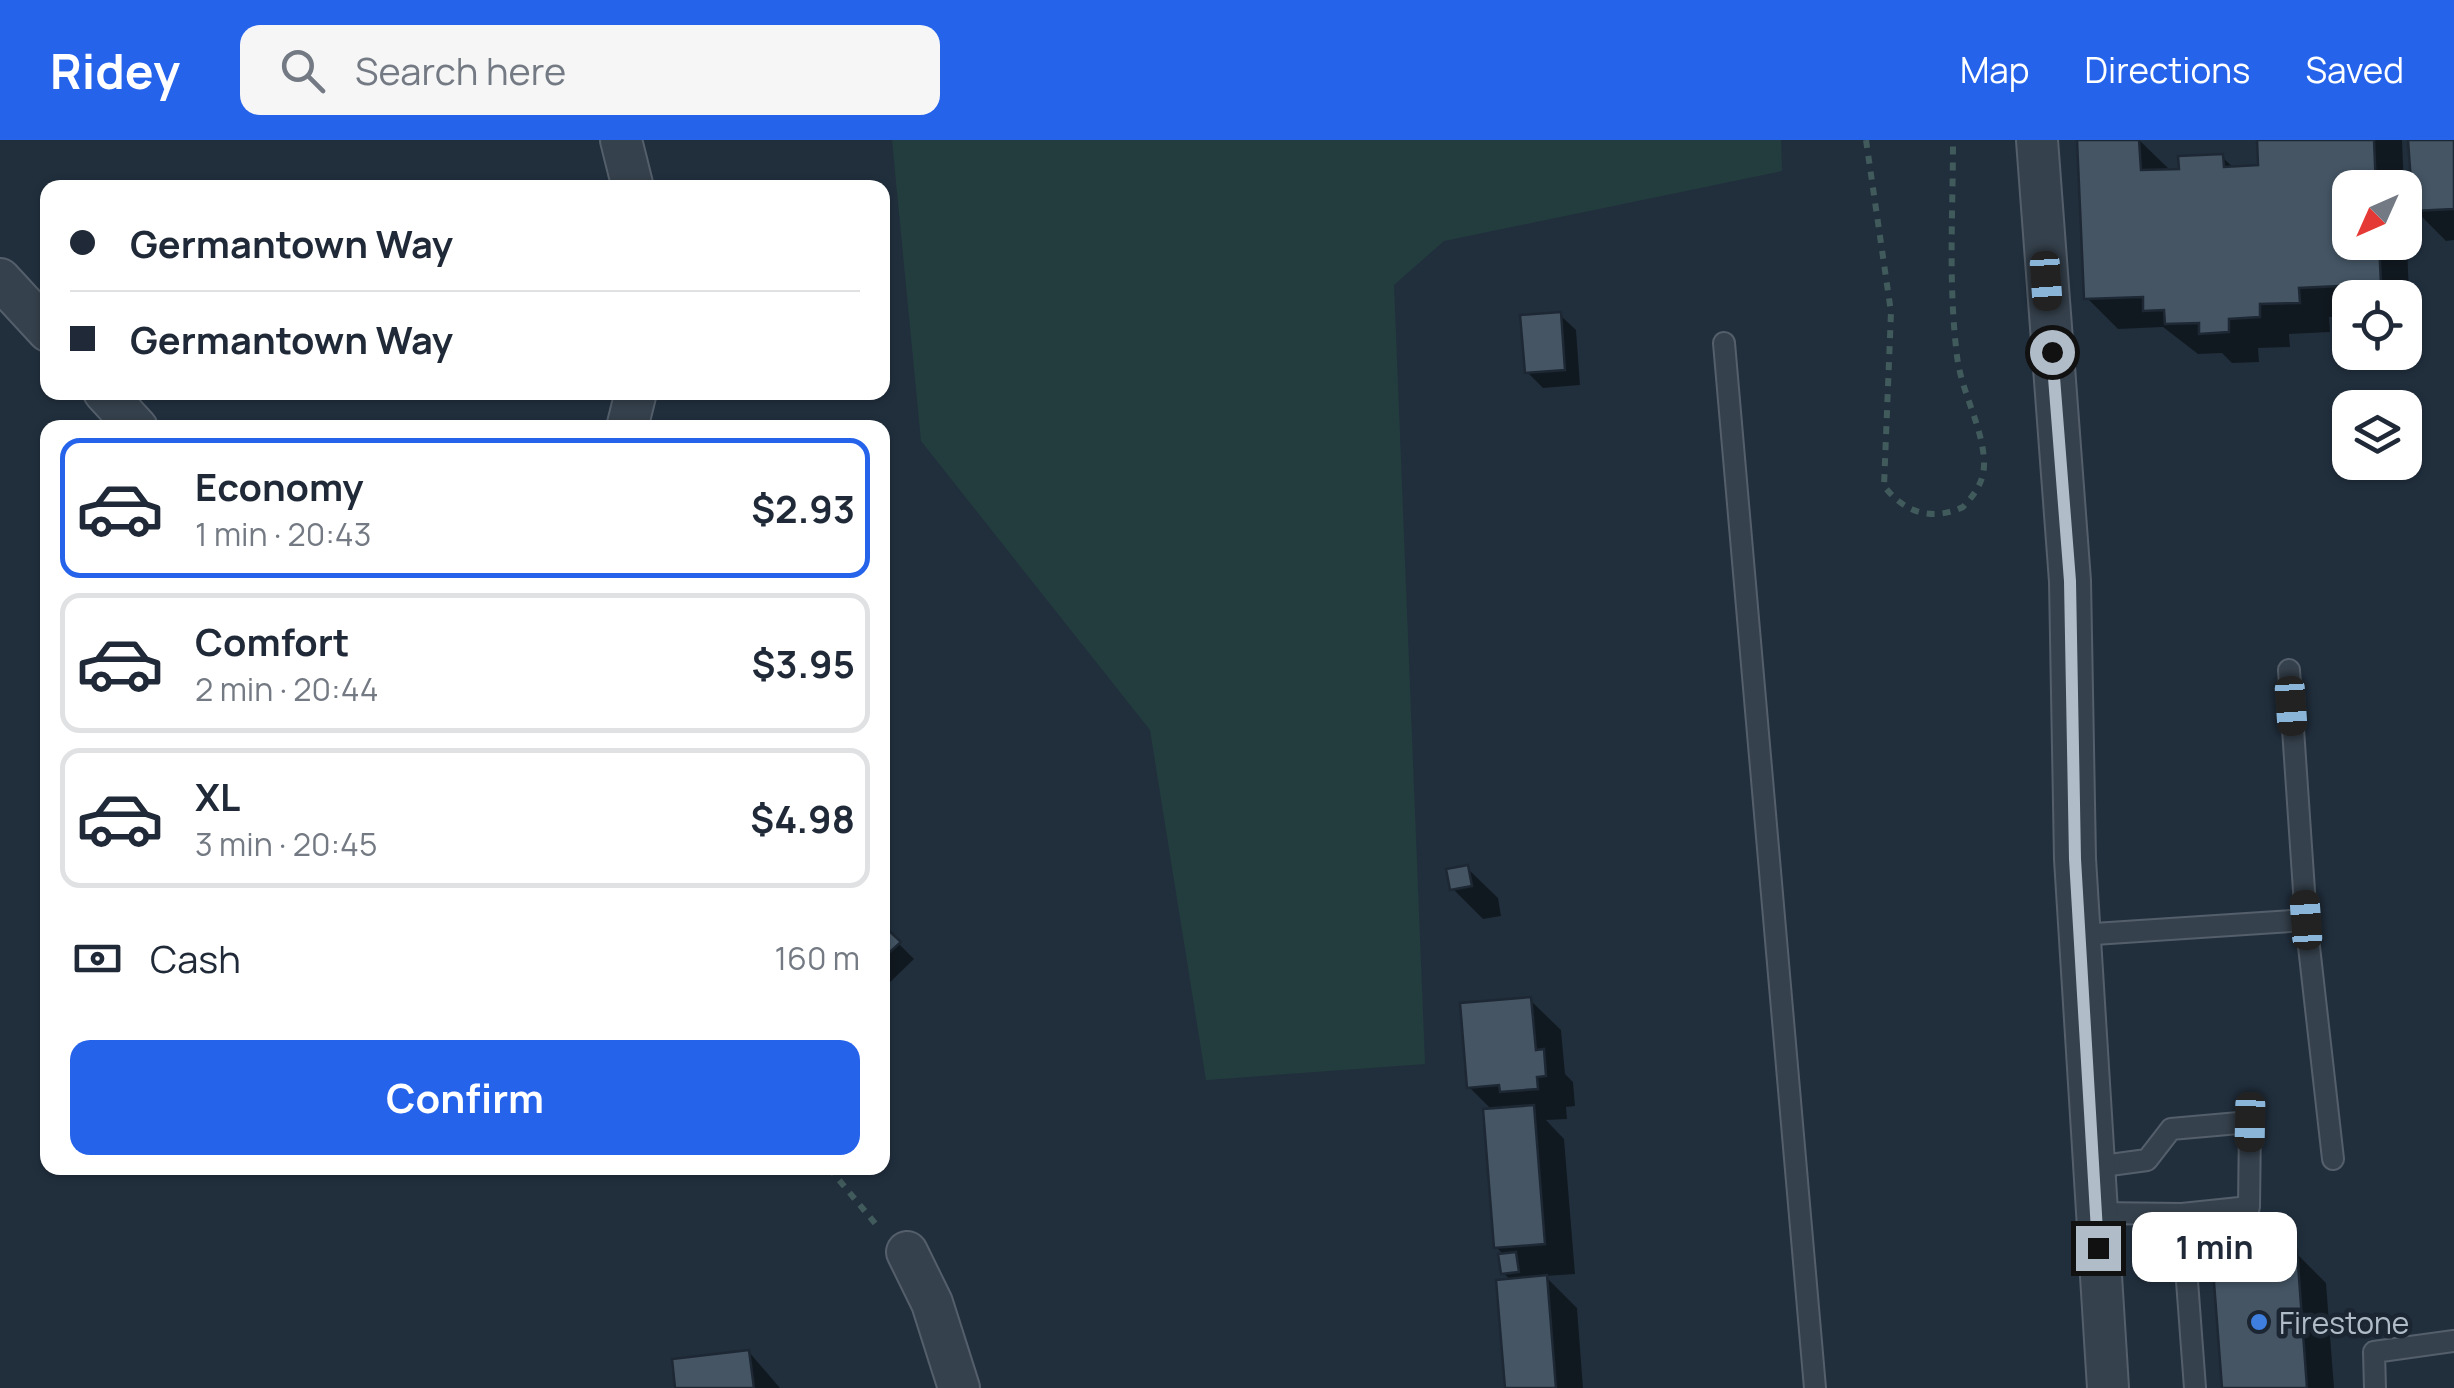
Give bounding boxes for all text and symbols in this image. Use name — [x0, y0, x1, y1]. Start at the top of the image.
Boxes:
search box — [240, 25, 940, 115]
text: Ridey — [50, 38, 180, 103]
icon: search — [275, 43, 330, 98]
text: Search here — [355, 44, 566, 96]
text: Map — [1960, 46, 2030, 94]
text: Directions — [2085, 46, 2250, 94]
text: Saved — [2305, 46, 2404, 94]
north arrow — [2332, 170, 2422, 260]
map controls — [2332, 170, 2422, 480]
text: Germantown Way — [130, 217, 453, 269]
car — [2029, 250, 2063, 312]
button: locate — [2332, 280, 2422, 370]
text: Germantown Way — [130, 313, 453, 365]
route start — [2030, 330, 2075, 375]
button: layers — [2332, 390, 2422, 480]
text: Economy — [195, 460, 364, 512]
icon: car — [75, 463, 165, 553]
text: $2.93 — [751, 482, 855, 534]
text: 1 min · 20:43 — [195, 512, 371, 556]
text: Comfort — [195, 615, 349, 667]
icon: car — [75, 618, 165, 708]
text: $3.95 — [752, 637, 855, 689]
text: 2 min · 20:44 — [195, 667, 379, 711]
car — [2274, 675, 2308, 737]
text: XL — [195, 770, 240, 822]
icon: car — [75, 773, 165, 863]
text: $4.98 — [750, 792, 855, 844]
text: 3 min · 20:45 — [195, 822, 377, 866]
car — [2289, 889, 2323, 951]
icon: cash — [70, 931, 125, 986]
text: Cash — [150, 932, 241, 984]
text: 160 m — [775, 936, 860, 980]
button: Confirm — [70, 1040, 860, 1155]
car — [2234, 1092, 2266, 1152]
callout: 1 min — [2133, 1213, 2298, 1283]
text: 1 min — [2175, 1225, 2254, 1269]
route end — [2076, 1226, 2121, 1271]
place label: Firestone — [2279, 1302, 2409, 1343]
marker: Firestone — [2248, 1311, 2270, 1333]

